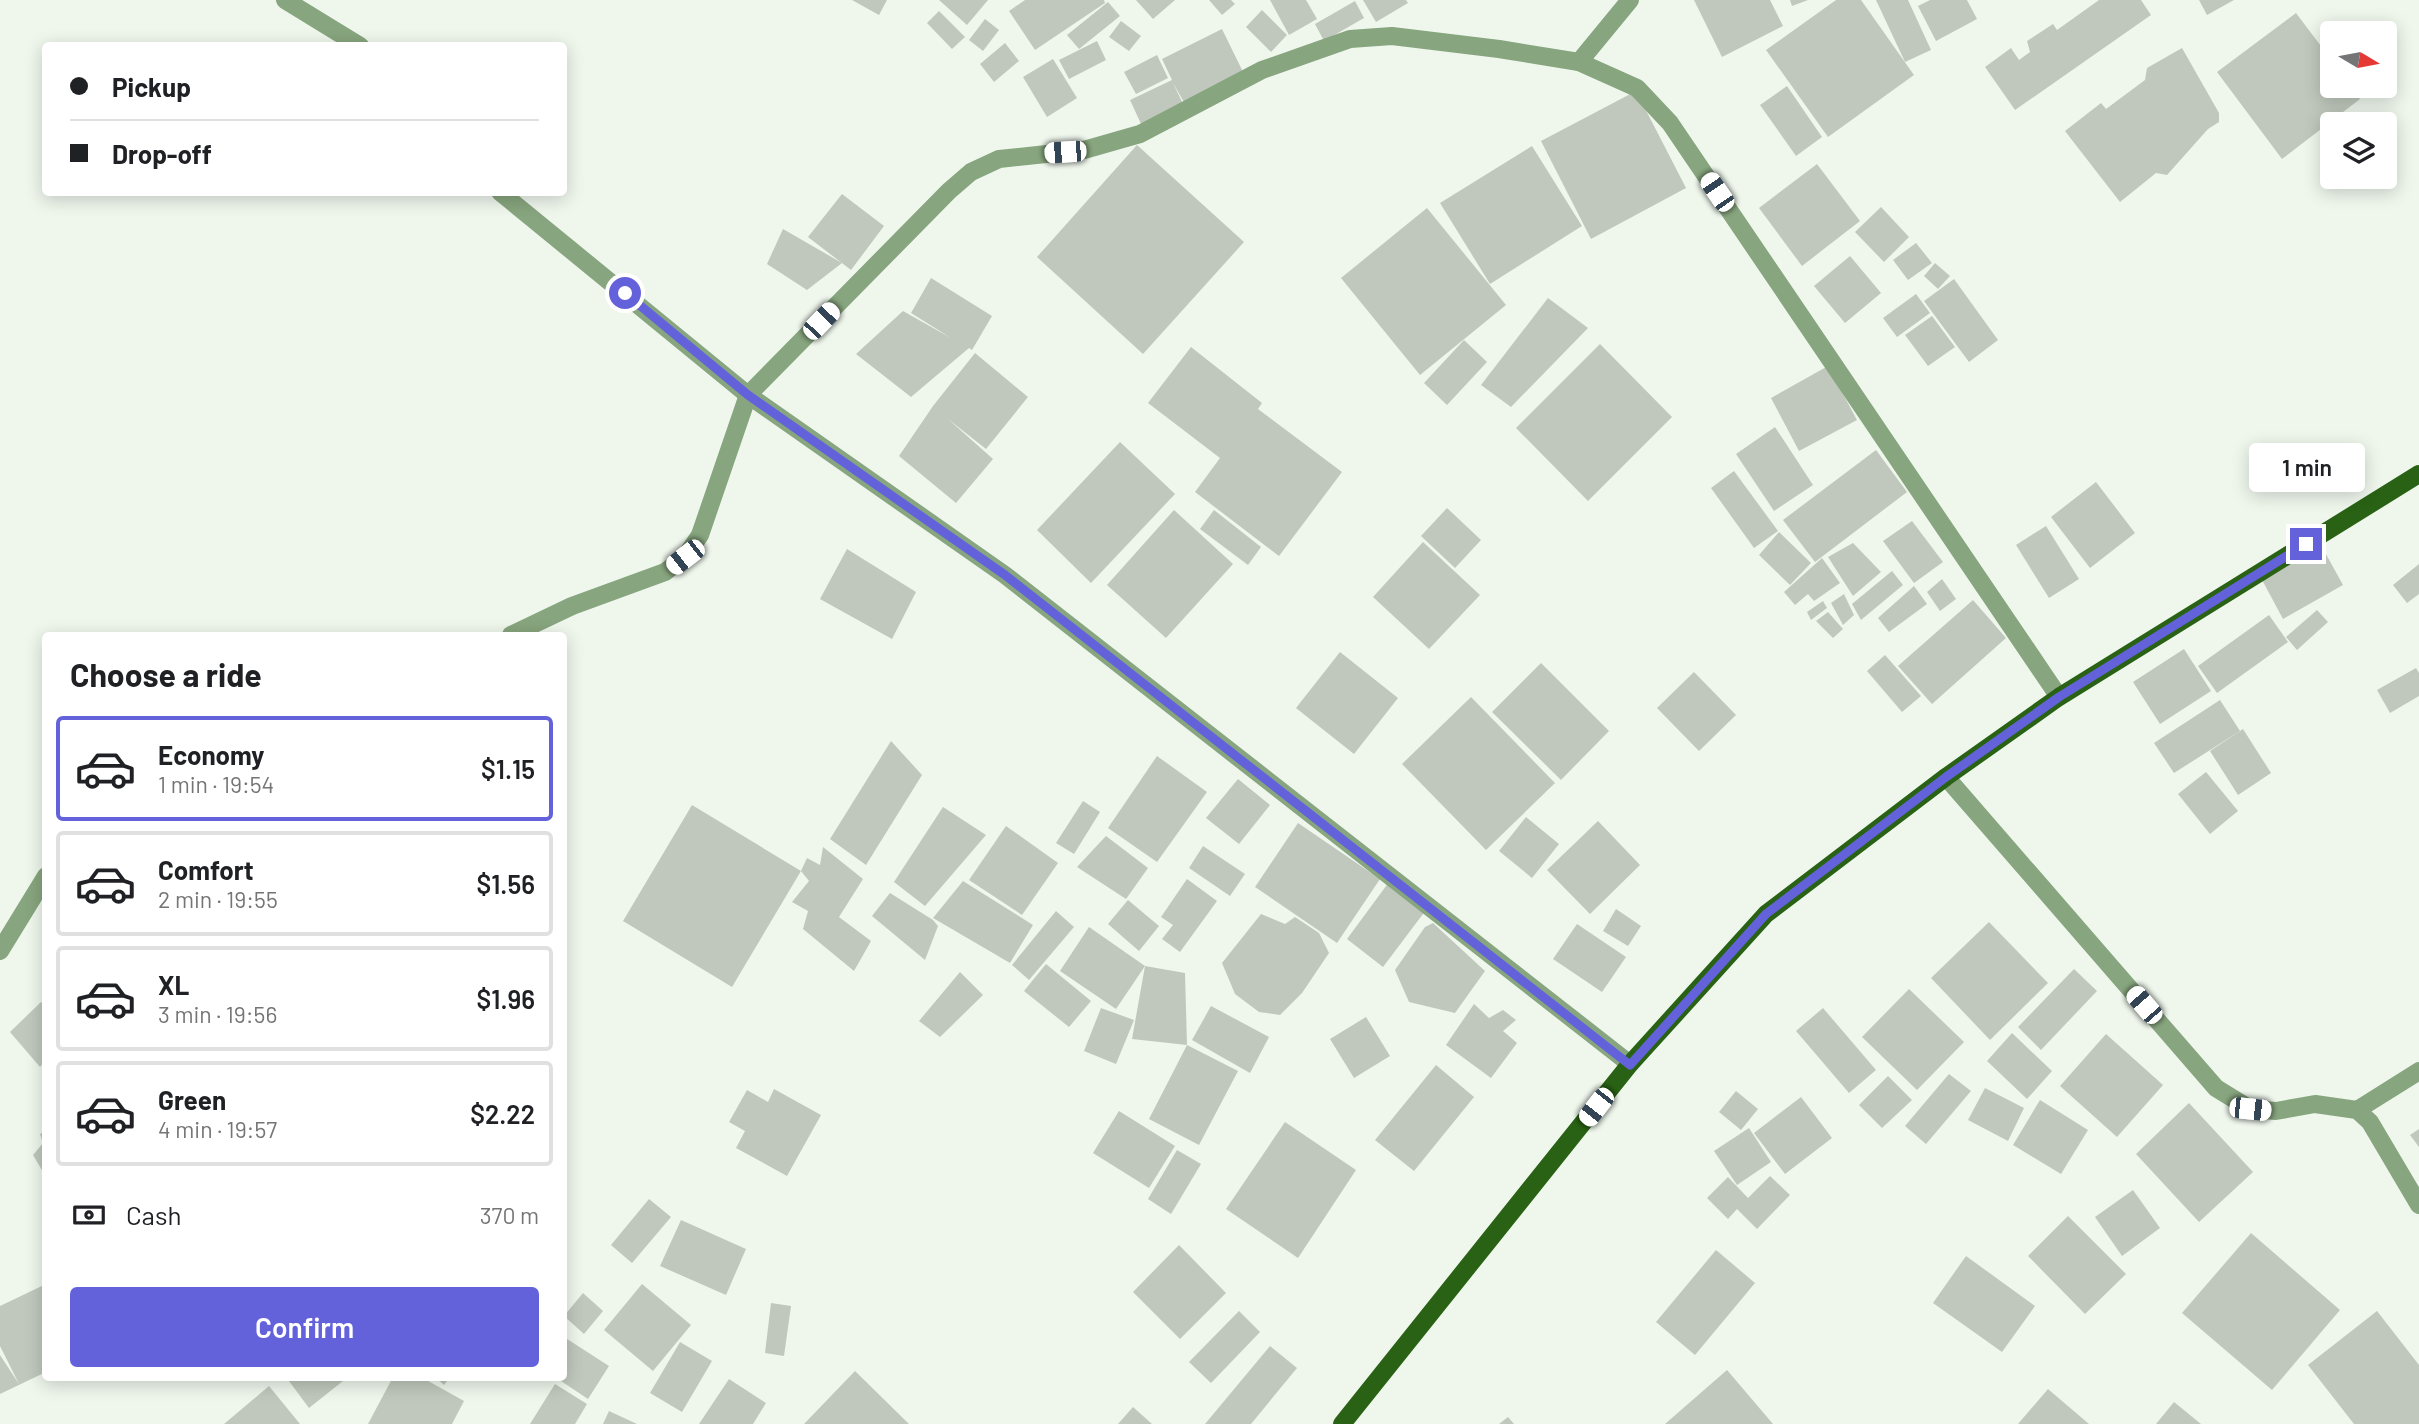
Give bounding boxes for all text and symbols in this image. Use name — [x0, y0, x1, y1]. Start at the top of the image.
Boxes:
north arrow — [2320, 21, 2398, 98]
map controls — [2320, 21, 2397, 189]
text: Pickup — [112, 71, 191, 102]
button: layers — [2320, 112, 2397, 189]
text: Drop-off — [112, 138, 212, 169]
car — [1044, 140, 1087, 164]
car — [1697, 169, 1738, 215]
route start — [609, 277, 641, 309]
car — [799, 299, 844, 343]
callout: 1 min — [2248, 442, 2364, 491]
text: 1 min — [2282, 453, 2332, 481]
route end — [2290, 528, 2322, 560]
car — [662, 536, 709, 578]
text: Choose a ride — [70, 655, 262, 693]
icon: car — [74, 737, 137, 800]
text: Economy — [158, 739, 264, 770]
text: $1.15 — [481, 753, 535, 784]
text: 1 min · 19:54 — [158, 770, 274, 798]
icon: car — [74, 852, 137, 915]
text: Comfort — [158, 854, 254, 885]
text: $1.56 — [476, 868, 535, 899]
text: 2 min · 19:55 — [158, 885, 278, 913]
icon: car — [74, 967, 137, 1030]
text: XL — [158, 969, 189, 1000]
car — [2123, 982, 2166, 1028]
text: $1.96 — [477, 983, 535, 1014]
text: 3 min · 19:56 — [158, 1000, 277, 1028]
icon: car — [74, 1082, 137, 1145]
text: Green — [158, 1084, 226, 1115]
car — [1575, 1084, 1618, 1130]
car — [2229, 1096, 2272, 1122]
text: $2.22 — [470, 1098, 535, 1129]
text: 4 min · 19:57 — [158, 1115, 277, 1143]
icon: cash — [70, 1196, 108, 1234]
text: Cash — [126, 1199, 181, 1230]
text: 370 m — [480, 1201, 539, 1229]
button: Confirm — [70, 1287, 539, 1367]

